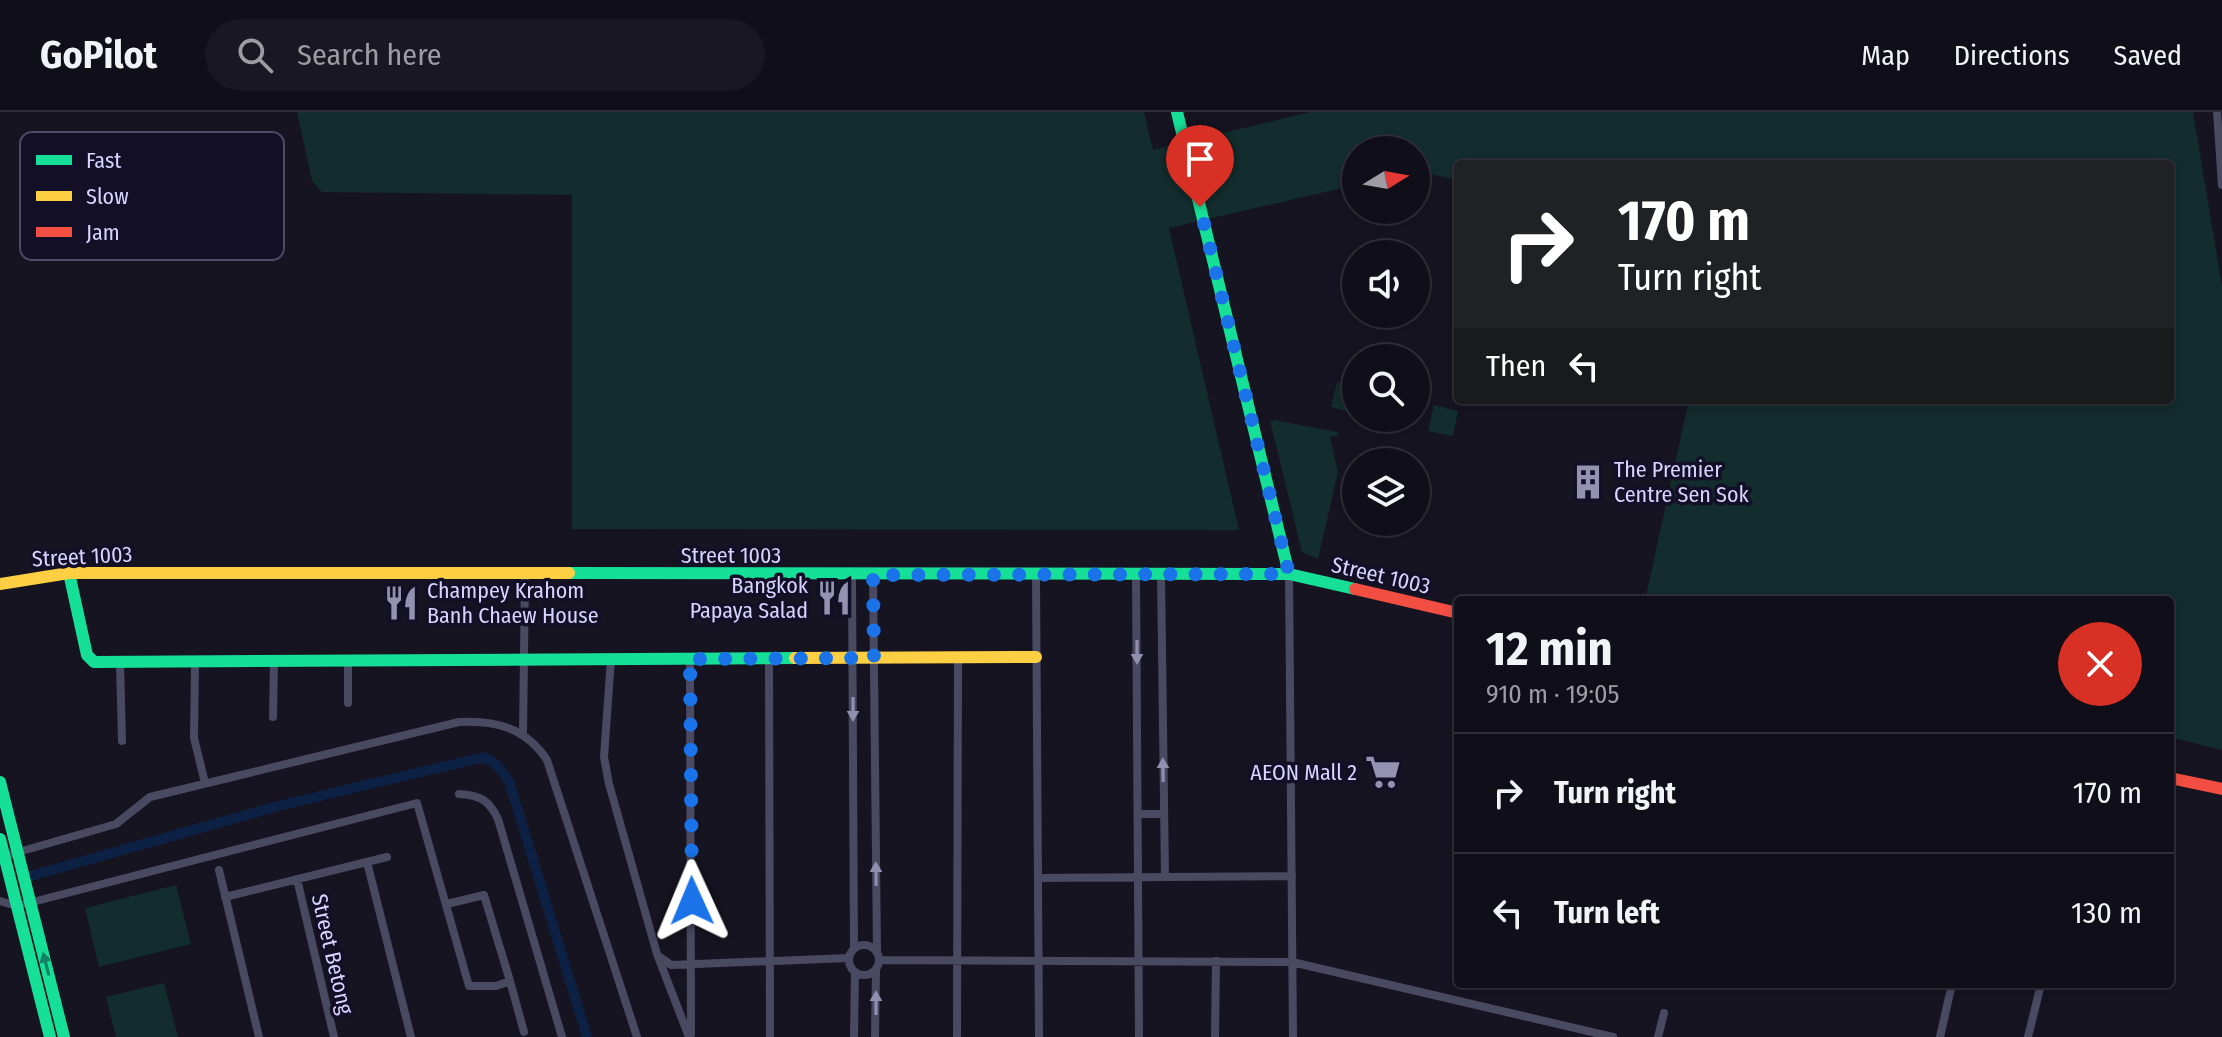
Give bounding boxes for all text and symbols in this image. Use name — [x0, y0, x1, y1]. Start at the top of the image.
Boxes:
search box — [205, 19, 765, 91]
text: GoPilot — [40, 32, 157, 78]
icon: search — [233, 33, 277, 77]
text: Search here — [297, 37, 442, 73]
text: Map — [1861, 39, 1910, 72]
text: Directions — [1954, 39, 2070, 72]
text: Saved — [2114, 39, 2182, 72]
pin — [1166, 125, 1234, 207]
legend — [20, 132, 284, 260]
north arrow — [1342, 136, 1430, 224]
map controls — [1342, 136, 1430, 536]
icon: arrive — [1178, 137, 1222, 181]
text: Fast — [86, 147, 122, 174]
text: Slow — [86, 183, 129, 210]
text: 170 m — [1618, 188, 1750, 255]
icon: right — [1486, 192, 1590, 296]
text: Jam — [86, 219, 120, 246]
button: sound — [1342, 240, 1430, 328]
text: Turn right — [1618, 256, 1761, 300]
button: search — [1342, 344, 1430, 432]
icon: left — [1562, 344, 1606, 388]
text: Then — [1486, 348, 1546, 384]
button: layers — [1342, 448, 1430, 536]
place label: The Premier Centre Sen Sok — [1614, 456, 1750, 508]
building icon: The Premier Centre Sen Sok — [1569, 463, 1607, 501]
street label: Street 1003 — [31, 540, 133, 573]
street label: Street 1003 — [681, 542, 781, 569]
street label: Street 1003 — [1329, 551, 1433, 600]
place label: Bangkok Papaya Salad — [690, 572, 809, 624]
place label: Champey Krahom Banh Chaew House — [427, 577, 599, 629]
restaurant icon: Bangkok Papaya Salad — [815, 579, 853, 617]
restaurant icon: Champey Krahom Banh Chaew House — [382, 584, 420, 622]
text: 12 min — [1486, 620, 1613, 678]
button: close — [2058, 622, 2142, 706]
one-way arrow — [1131, 640, 1144, 665]
text: 910 m · 19:05 — [1486, 679, 1619, 710]
one-way arrow — [847, 697, 859, 722]
supermarket icon: AEON Mall 2 — [1364, 753, 1402, 791]
one-way arrow — [1157, 757, 1170, 782]
place label: AEON Mall 2 — [1250, 759, 1357, 786]
icon: right — [1486, 771, 1530, 815]
text: Turn right — [1554, 775, 1676, 811]
text: 170 m — [2073, 775, 2142, 811]
position arrow — [650, 859, 734, 943]
one-way arrow — [870, 861, 882, 886]
street label: Street Betong — [306, 891, 360, 1017]
icon: left — [1486, 891, 1530, 935]
text: Turn left — [1554, 895, 1660, 931]
text: 130 m — [2071, 895, 2142, 931]
one-way arrow — [39, 952, 52, 977]
one-way arrow — [870, 990, 882, 1015]

